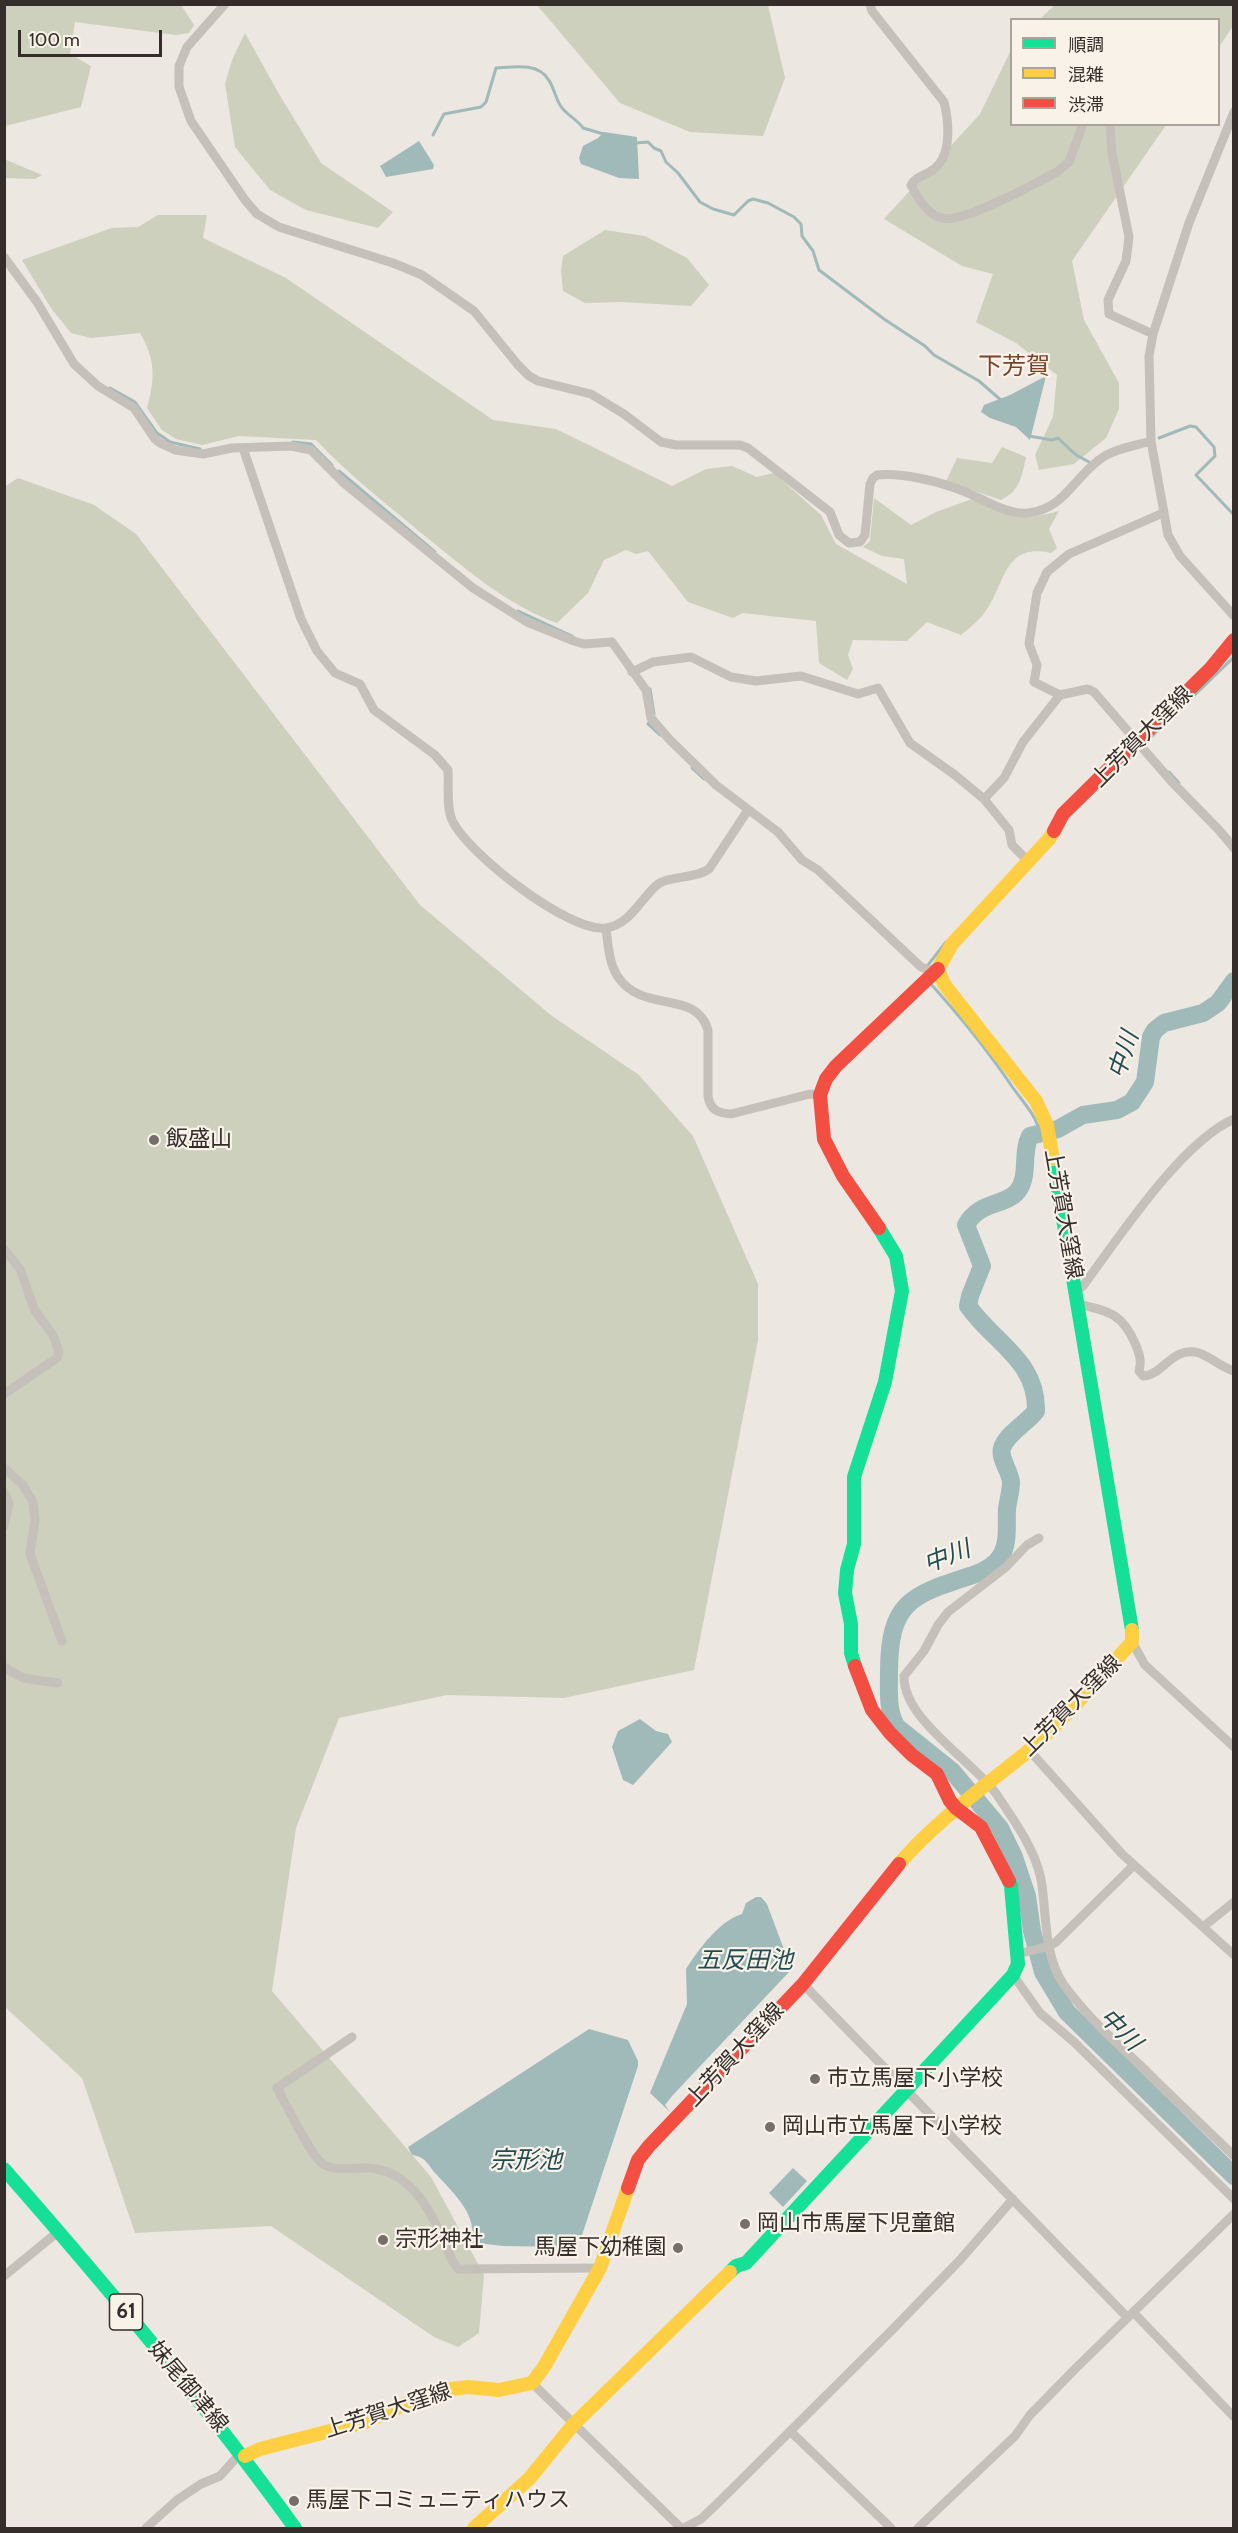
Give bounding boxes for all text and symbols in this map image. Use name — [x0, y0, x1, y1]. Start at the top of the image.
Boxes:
scale bar — [21, 18, 165, 56]
legend — [1010, 18, 1220, 126]
text: 100 m — [29, 29, 80, 51]
text: 順調 — [1068, 34, 1104, 56]
text: 混雑 — [1068, 64, 1104, 86]
text: 渋滞 — [1068, 94, 1104, 116]
district label: 下芳賀 — [978, 353, 1050, 381]
street label: 上芳賀大窪線 — [1086, 681, 1198, 793]
water label: 中川 — [1103, 1028, 1145, 1082]
place label: 飯盛山 — [166, 1127, 232, 1153]
marker: 飯盛山 — [147, 1133, 161, 1147]
street label: 上芳賀大窪線 — [1039, 1147, 1087, 1281]
water label: 中川 — [919, 1535, 975, 1579]
street label: 上芳賀大窪線 — [1015, 1650, 1127, 1762]
water label: 五反田池 — [697, 1947, 793, 1975]
street label: 上芳賀大窪線 — [680, 1998, 790, 2112]
water label: 中川 — [1093, 2003, 1147, 2057]
place label: 市立馬屋下小学校 — [827, 2066, 1003, 2092]
marker: 市立馬屋下小学校 — [808, 2072, 822, 2086]
place label: 岡山市立馬屋下小学校 — [782, 2114, 1002, 2140]
marker: 岡山市立馬屋下小学校 — [763, 2120, 777, 2134]
water label: 宗形池 — [490, 2147, 562, 2175]
place label: 岡山市馬屋下児童館 — [757, 2211, 955, 2237]
marker: 岡山市馬屋下児童館 — [738, 2217, 752, 2231]
place label: 宗形神社 — [395, 2227, 483, 2253]
marker: 宗形神社 — [376, 2233, 390, 2247]
place label: 馬屋下幼稚園 — [534, 2235, 666, 2261]
marker: 馬屋下幼稚園 — [671, 2241, 685, 2255]
road number: 61 — [110, 2294, 142, 2330]
street label: 妹尾御津線 — [143, 2336, 233, 2438]
street label: 上芳賀大窪線 — [321, 2378, 455, 2444]
place label: 馬屋下コミュニティハウス — [306, 2488, 570, 2514]
marker: 馬屋下コミュニティハウス — [287, 2494, 301, 2508]

